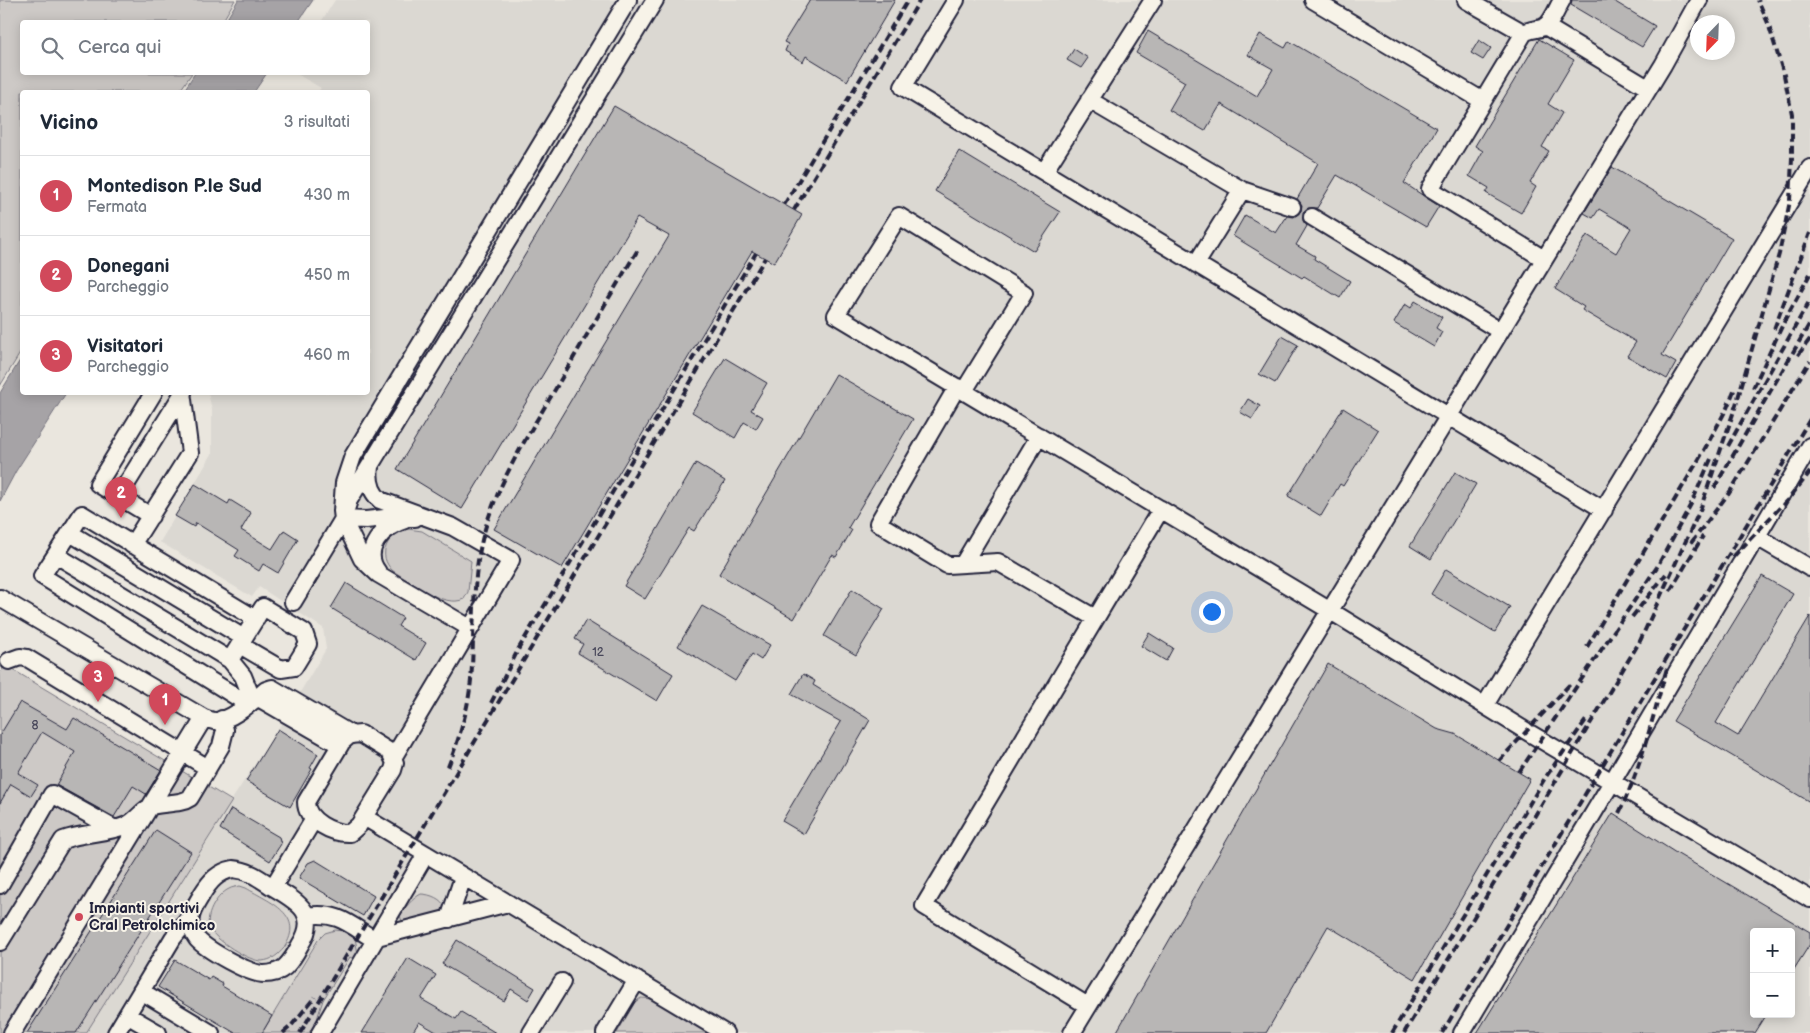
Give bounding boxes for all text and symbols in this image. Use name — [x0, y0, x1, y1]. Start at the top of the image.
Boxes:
north arrow — [1690, 15, 1735, 60]
search box — [20, 20, 370, 75]
icon: search — [38, 34, 66, 62]
text: Cerca qui — [78, 36, 161, 59]
text: Vicino — [40, 110, 98, 135]
text: 3 risultati — [284, 113, 350, 132]
text: Montedison P.le Sud — [87, 175, 262, 198]
text: 1 — [53, 186, 59, 205]
text: 430 m — [303, 186, 350, 205]
text: Fermata — [87, 198, 147, 217]
text: Donegani — [87, 255, 170, 278]
text: 2 — [51, 266, 61, 285]
text: 450 m — [304, 266, 350, 285]
text: Parcheggio — [87, 278, 169, 297]
text: Visitatori — [87, 335, 163, 358]
text: 3 — [51, 346, 61, 365]
text: 460 m — [304, 346, 350, 365]
text: Parcheggio — [87, 358, 169, 377]
pin: 2 — [105, 477, 137, 518]
your location — [1199, 599, 1225, 625]
house number: 12 — [592, 645, 604, 660]
pin: 3 — [82, 661, 114, 702]
pin: 1 — [149, 684, 181, 725]
house number: 8 — [32, 718, 39, 733]
place label: Impianti sportivi Cral Petrolchimico — [89, 899, 216, 935]
marker: Impianti sportivi Cral Petrolchimico — [73, 911, 85, 923]
map controls — [1750, 928, 1795, 1018]
button: + — [1750, 928, 1795, 973]
button: − — [1750, 973, 1795, 1018]

